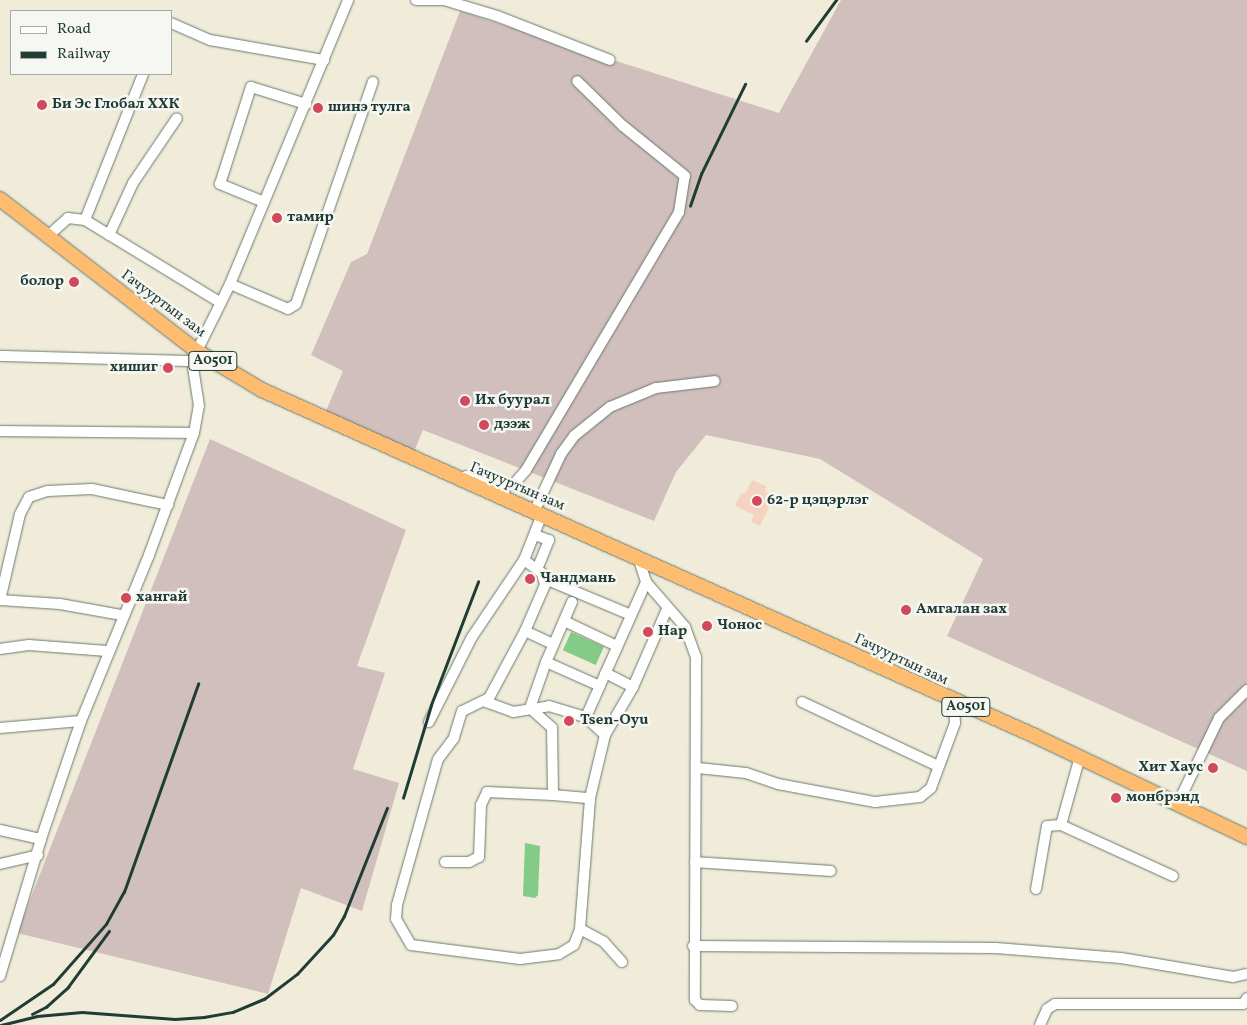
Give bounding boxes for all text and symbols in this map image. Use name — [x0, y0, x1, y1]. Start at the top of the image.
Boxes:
legend — [10, 10, 172, 75]
text: Road — [57, 19, 91, 40]
text: Railway — [57, 44, 110, 65]
place label: Би Эс Глобал ХХК — [52, 96, 179, 114]
marker: Би Эс Глобал ХХК — [36, 99, 48, 111]
place label: шинэ тулга — [328, 99, 411, 117]
marker: шинэ тулга — [312, 102, 324, 114]
place label: тамир — [287, 209, 334, 227]
marker: тамир — [271, 212, 283, 224]
street label: Гачууртын зам — [117, 266, 209, 342]
place label: болор — [20, 273, 64, 291]
marker: болор — [68, 276, 80, 288]
road number: A0501 — [188, 350, 238, 372]
place label: хишиг — [110, 359, 158, 377]
marker: хишиг — [162, 362, 174, 374]
place label: Их буурал — [475, 392, 550, 410]
marker: Их буурал — [459, 395, 471, 407]
place label: дээж — [494, 416, 530, 434]
marker: дээж — [478, 419, 490, 431]
street label: Гачууртын зам — [467, 459, 567, 515]
place label: 62-р цэцэрлэг — [767, 492, 869, 510]
marker: 62-р цэцэрлэг — [751, 495, 763, 507]
place label: Чандмань — [540, 570, 616, 588]
marker: Чандмань — [524, 573, 536, 585]
place label: хангай — [136, 589, 187, 607]
marker: хангай — [120, 592, 132, 604]
place label: Амгалан зах — [916, 601, 1007, 619]
marker: Амгалан зах — [900, 604, 912, 616]
place label: Чонос — [717, 617, 762, 635]
marker: Чонос — [701, 620, 713, 632]
place label: Нар — [658, 623, 687, 641]
marker: Нар — [642, 626, 654, 638]
street label: Гачууртын зам — [851, 630, 951, 690]
road number: A0501 — [941, 696, 991, 719]
place label: Tsen-Oyu — [580, 712, 648, 730]
marker: Tsen-Oyu — [562, 714, 576, 728]
place label: Хит Хаус — [1138, 759, 1203, 777]
marker: Хит Хаус — [1207, 762, 1219, 774]
place label: монбрэнд — [1126, 789, 1199, 807]
marker: монбрэнд — [1110, 792, 1122, 804]

